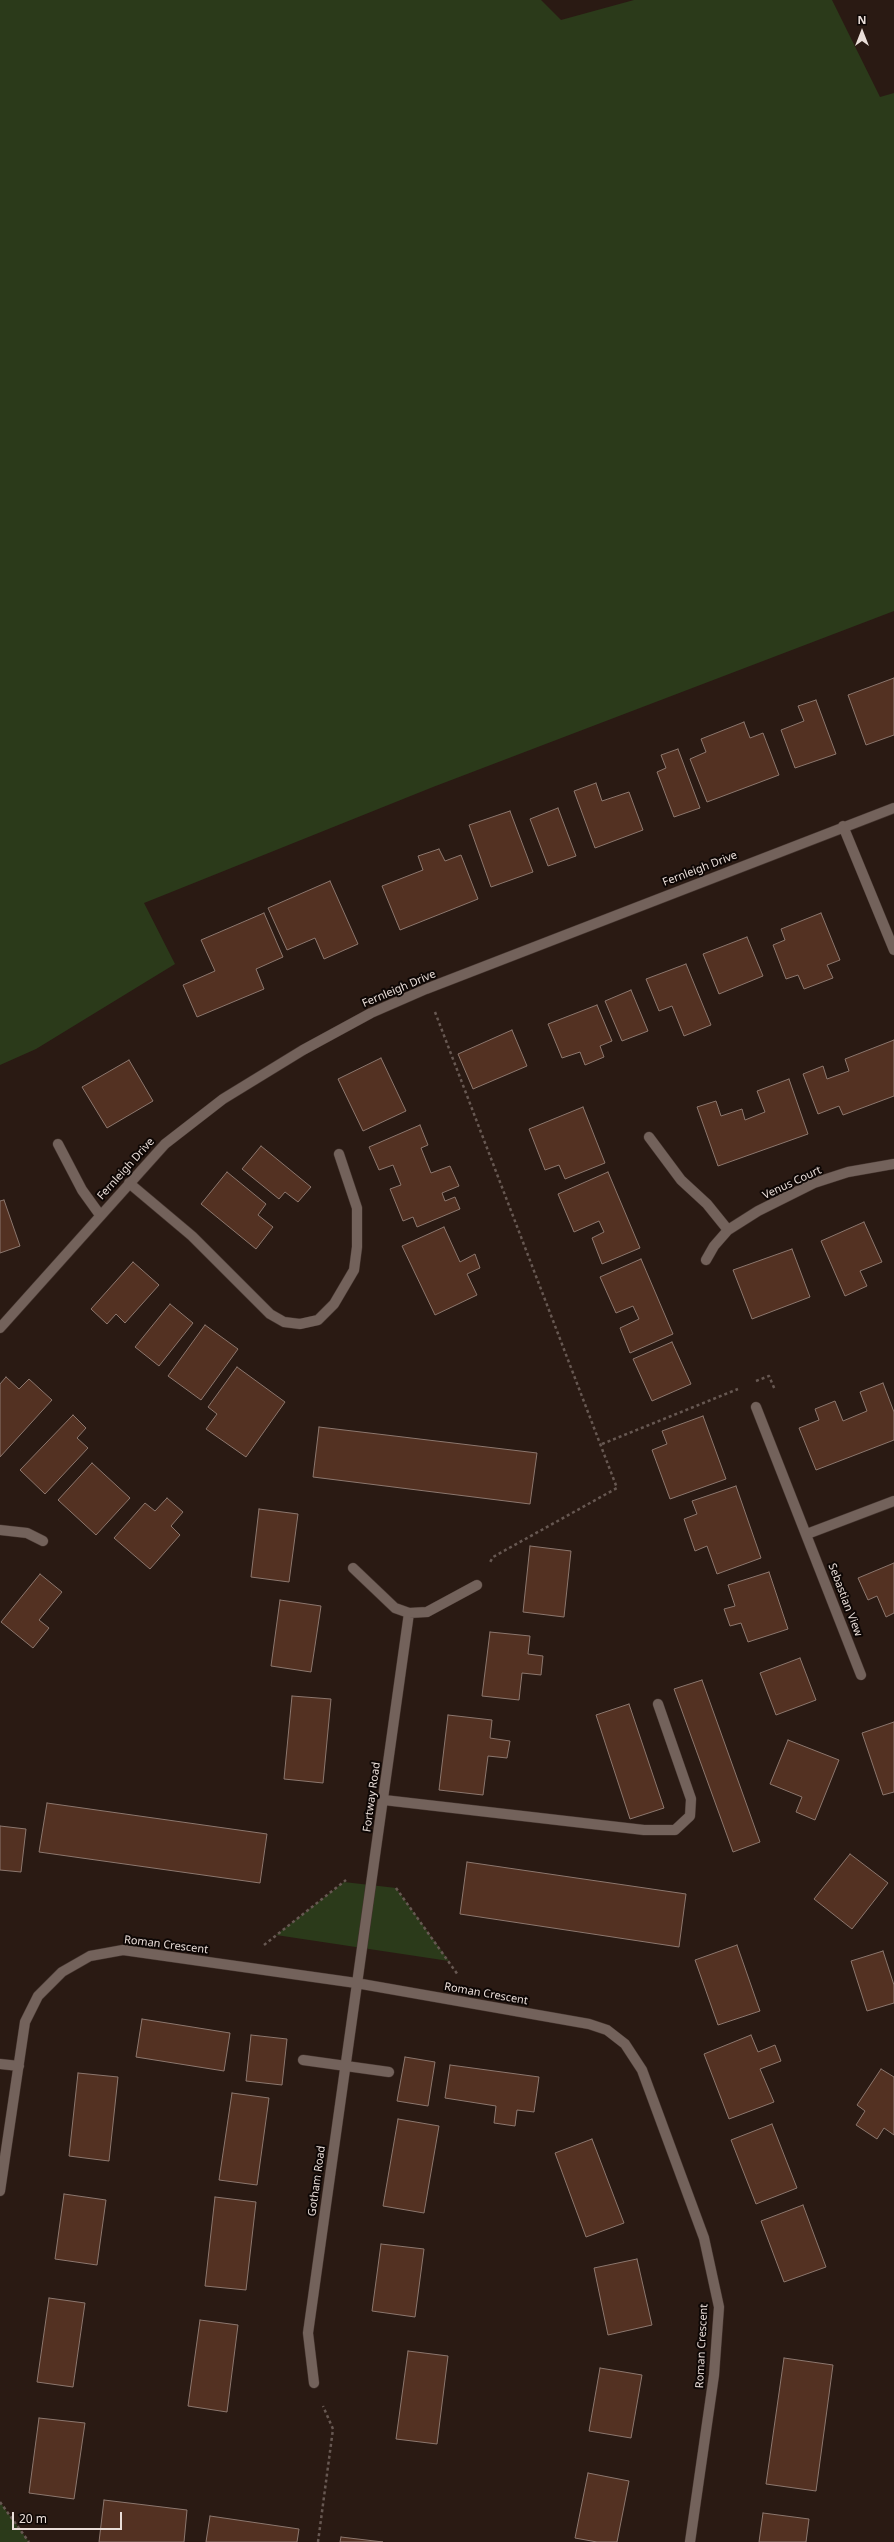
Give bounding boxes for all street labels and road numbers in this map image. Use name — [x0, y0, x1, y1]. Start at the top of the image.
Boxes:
street label: Fernleigh Drive — [661, 849, 739, 889]
street label: Fernleigh Drive — [360, 968, 438, 1010]
street label: Fernleigh Drive — [95, 1135, 157, 1203]
street label: Venus Court — [761, 1164, 823, 1202]
street label: Sebastian View — [825, 1562, 865, 1638]
street label: Fortway Road — [361, 1761, 383, 1833]
street label: Roman Crescent — [123, 1933, 209, 1957]
street label: Roman Crescent — [443, 1980, 529, 2008]
street label: Gotham Road — [306, 2145, 328, 2217]
street label: Roman Crescent — [693, 2303, 711, 2389]

